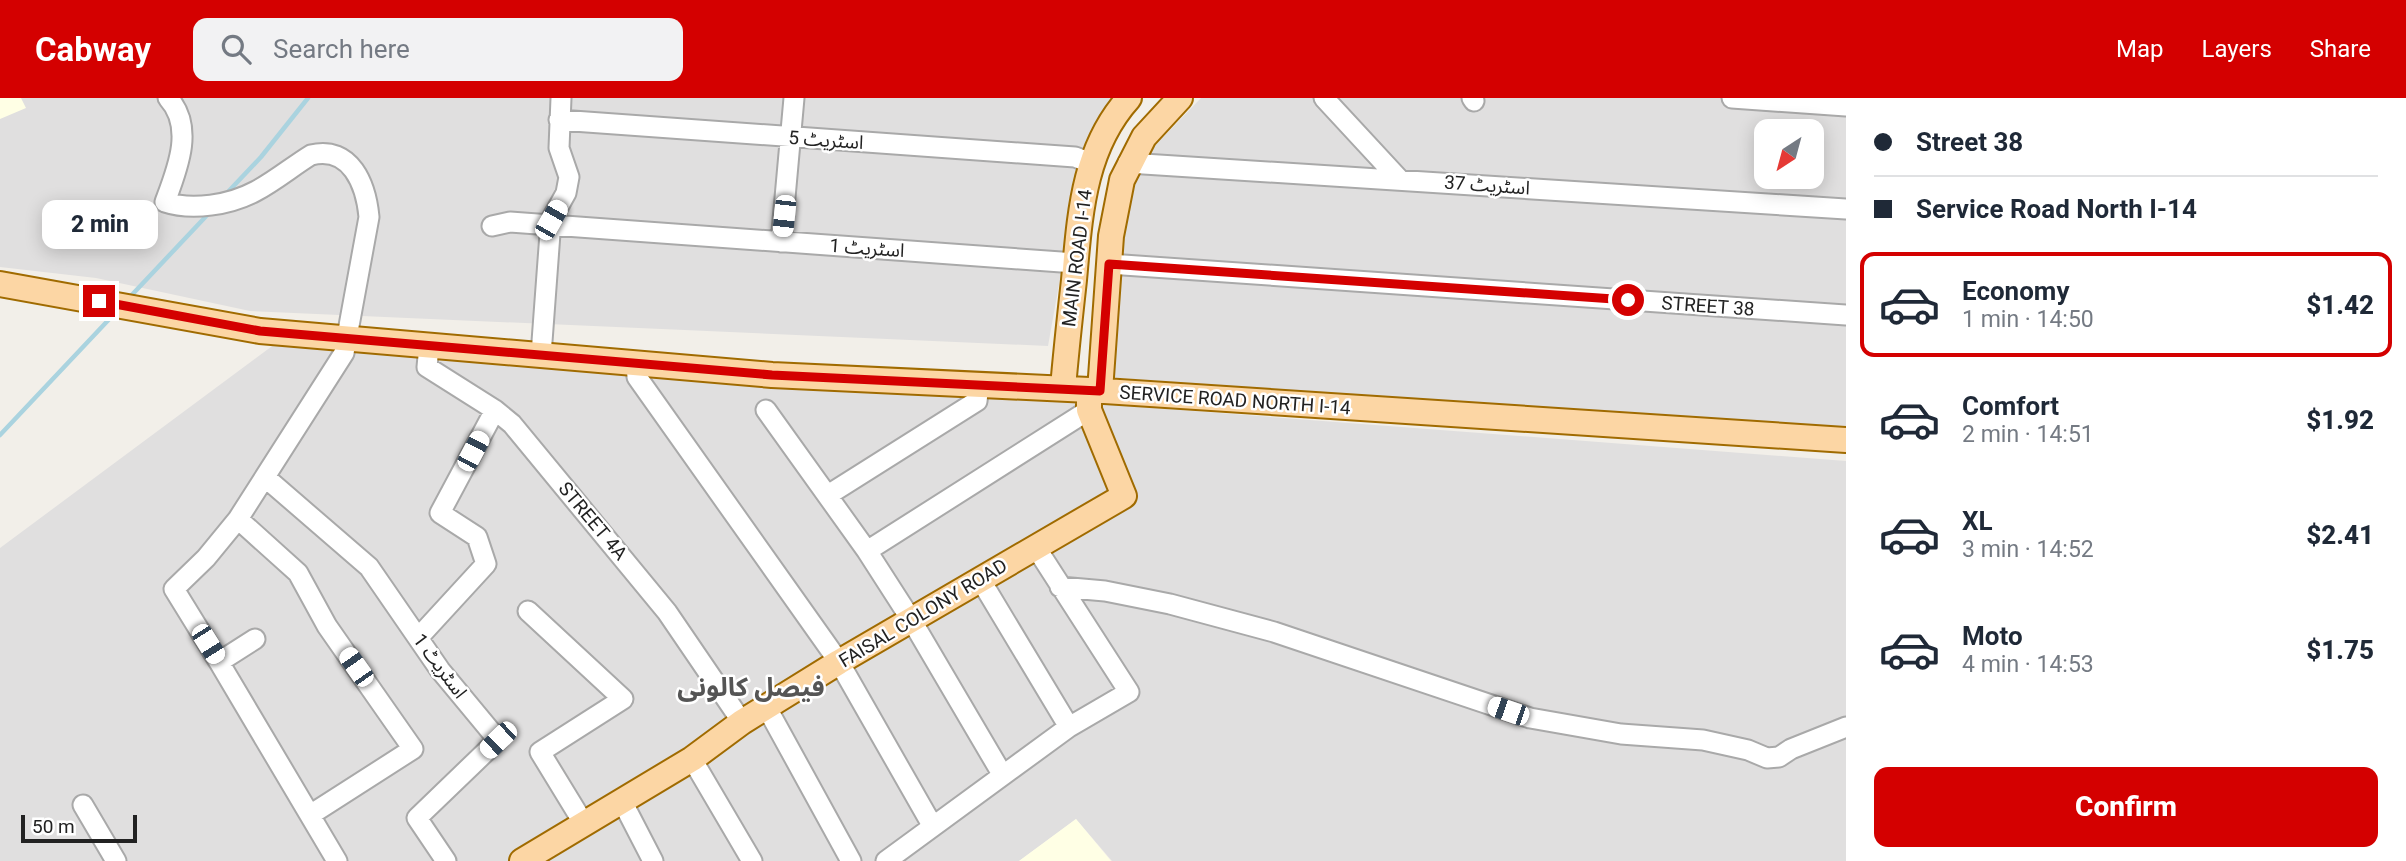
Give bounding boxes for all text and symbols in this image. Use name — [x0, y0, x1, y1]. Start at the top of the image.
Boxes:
search box — [193, 18, 683, 81]
text: Cabway — [35, 30, 151, 69]
icon: search — [217, 30, 255, 68]
text: Search here — [273, 34, 410, 64]
text: Map — [2116, 35, 2164, 63]
text: Layers — [2202, 35, 2272, 63]
text: Share — [2310, 35, 2371, 63]
north arrow — [1754, 119, 1824, 189]
map controls — [1754, 119, 1824, 189]
street label: اسٹریٹ 5 — [788, 126, 864, 154]
text: Street 38 — [1916, 127, 2023, 157]
street label: اسٹریٹ 37 — [1443, 171, 1531, 199]
street label: MAIN ROAD I-14 — [1057, 188, 1097, 328]
car — [772, 194, 797, 238]
text: Service Road North I-14 — [1916, 194, 2197, 224]
car — [532, 197, 571, 243]
callout: 2 min — [41, 200, 157, 248]
text: 2 min — [71, 211, 129, 238]
street label: اسٹریٹ 1 — [829, 234, 905, 262]
icon: car — [1878, 273, 1941, 336]
text: Economy — [1962, 276, 2069, 306]
route start — [1612, 284, 1644, 316]
route end — [83, 285, 115, 317]
text: $1.42 — [2306, 290, 2374, 320]
street label: STREET 38 — [1661, 291, 1755, 321]
text: 1 min · 14:50 — [1962, 306, 2094, 333]
street label: SERVICE ROAD NORTH I-14 — [1119, 380, 1352, 420]
icon: car — [1878, 388, 1941, 451]
text: Comfort — [1962, 391, 2059, 421]
text: $1.92 — [2306, 405, 2374, 435]
text: 2 min · 14:51 — [1962, 421, 2094, 448]
car — [454, 428, 493, 474]
street label: STREET 4A — [554, 477, 633, 565]
icon: car — [1878, 503, 1941, 566]
text: XL — [1962, 506, 1993, 536]
text: $2.41 — [2306, 520, 2374, 550]
text: 3 min · 14:52 — [1962, 536, 2094, 563]
street label: FAISAL COLONY ROAD — [835, 554, 1011, 672]
icon: car — [1878, 618, 1941, 681]
car — [188, 621, 229, 667]
text: Moto — [1962, 621, 2023, 651]
street label: اسٹریٹ 1 — [408, 629, 472, 703]
text: $1.75 — [2306, 635, 2374, 665]
car — [336, 644, 377, 690]
text: 4 min · 14:53 — [1962, 651, 2094, 678]
district label: فیصل کالونی — [677, 672, 825, 702]
car — [1485, 694, 1532, 728]
car — [476, 718, 521, 762]
button: Confirm — [1874, 767, 2378, 847]
scale bar — [21, 812, 136, 844]
text: 50 m — [32, 815, 75, 838]

